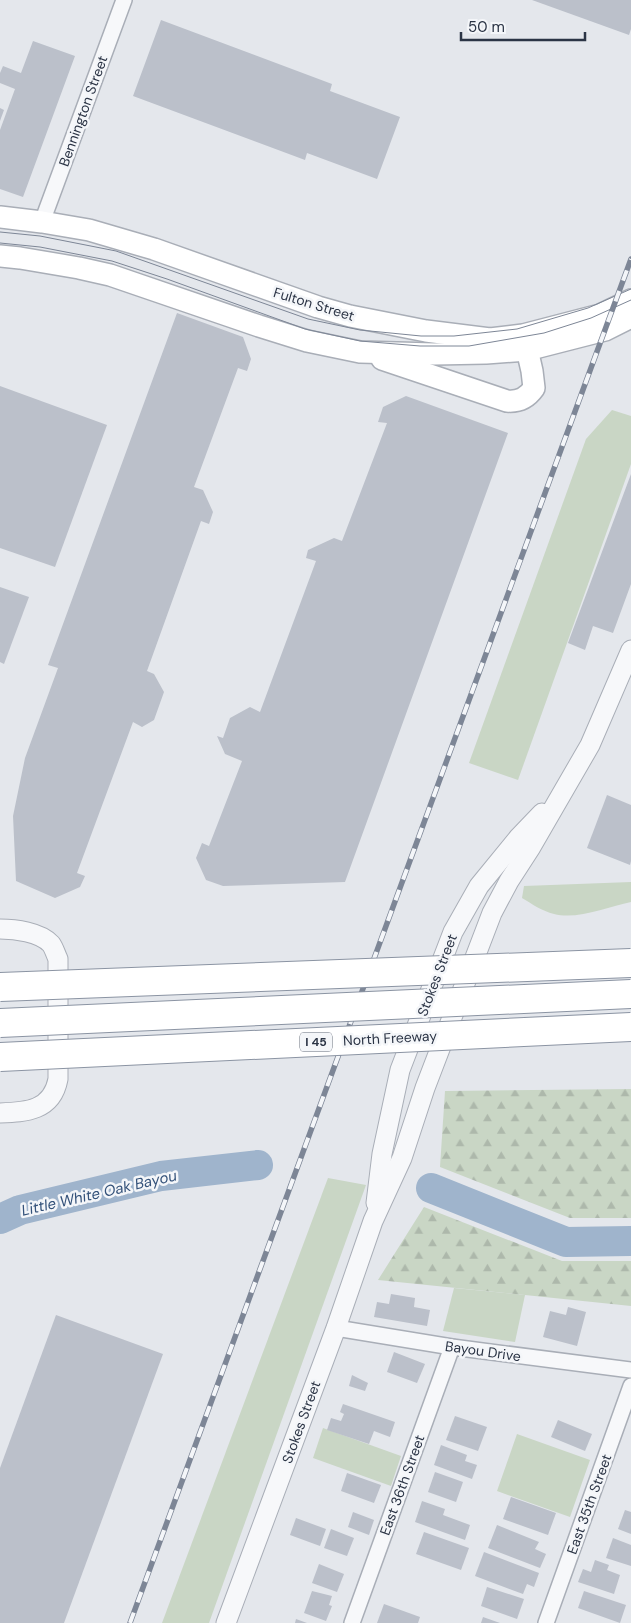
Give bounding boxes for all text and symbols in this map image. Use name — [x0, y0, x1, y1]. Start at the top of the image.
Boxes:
scale bar — [461, 10, 585, 42]
text: 50 m — [468, 17, 505, 37]
street label: Bennington Street — [55, 53, 111, 169]
street label: Fulton Street — [271, 283, 357, 325]
street label: Stokes Street — [413, 931, 461, 1019]
street label: North Freeway — [343, 1027, 438, 1049]
road number: I 45 — [300, 1032, 332, 1052]
water label: Little White Oak Bayou — [19, 1165, 179, 1221]
street label: Bayou Drive — [444, 1337, 522, 1365]
street label: Stokes Street — [278, 1378, 324, 1466]
street label: East 36th Street — [376, 1432, 428, 1538]
street label: East 35th Street — [563, 1451, 615, 1557]

